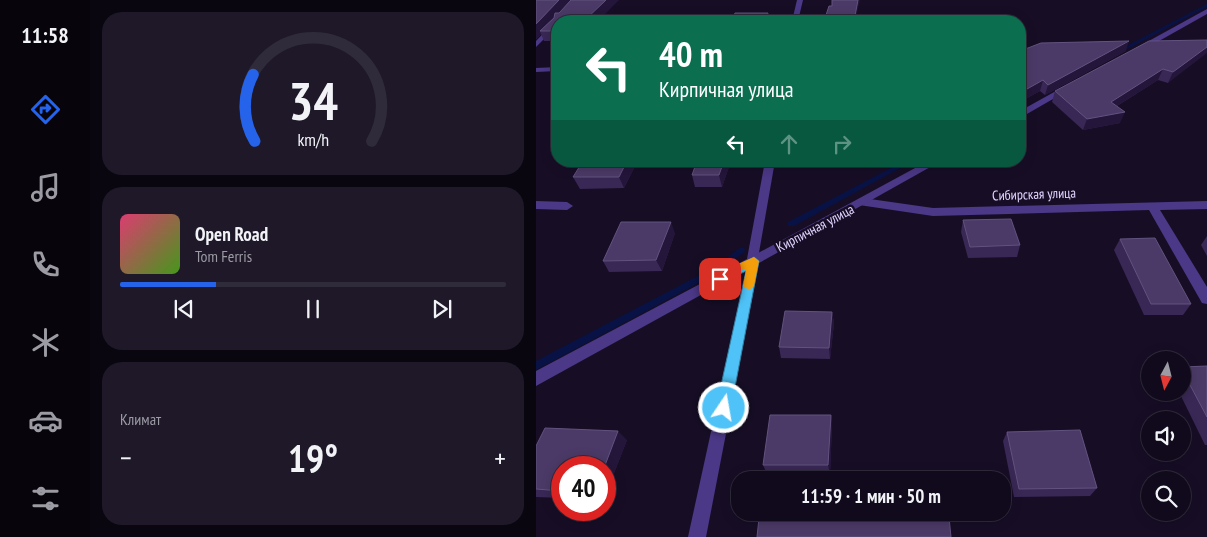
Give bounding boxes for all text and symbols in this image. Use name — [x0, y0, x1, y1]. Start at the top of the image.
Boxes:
text: 11:58 — [21, 21, 69, 49]
text: 40 m — [659, 31, 723, 77]
icon: left — [576, 35, 641, 100]
text: 34 — [288, 67, 338, 134]
text: Кирпичная улица — [659, 75, 793, 103]
icon: directions — [28, 92, 63, 127]
text: km/h — [297, 128, 329, 151]
icon: left — [722, 130, 750, 158]
icon: ahead — [775, 130, 803, 158]
icon: right — [828, 130, 856, 158]
icon: music — [28, 170, 63, 205]
street label: Сибирская улица — [992, 184, 1076, 204]
street label: Кирпичная улица — [773, 200, 857, 256]
text: Open Road — [195, 222, 268, 246]
text: Tom Ferris — [195, 246, 252, 266]
icon: phone — [28, 247, 63, 282]
pin — [699, 258, 741, 300]
icon: arrive — [706, 265, 734, 293]
icon: previous — [170, 295, 198, 323]
icon: pause — [299, 295, 327, 323]
icon: next — [428, 295, 456, 323]
icon: climate — [28, 325, 63, 360]
north arrow — [1141, 351, 1191, 401]
map controls — [1141, 351, 1191, 521]
position arrow — [697, 381, 749, 433]
icon: car — [28, 403, 63, 438]
text: Климат — [120, 409, 161, 429]
button: sound — [1141, 411, 1191, 461]
text: 19° — [288, 433, 338, 482]
text: − — [120, 439, 132, 476]
text: + — [494, 439, 506, 476]
speed limit sign: 40 — [551, 456, 616, 521]
button: search — [1141, 471, 1191, 521]
icon: filters — [28, 481, 63, 516]
text: 11:59 · 1 мин · 50 m — [801, 484, 941, 508]

